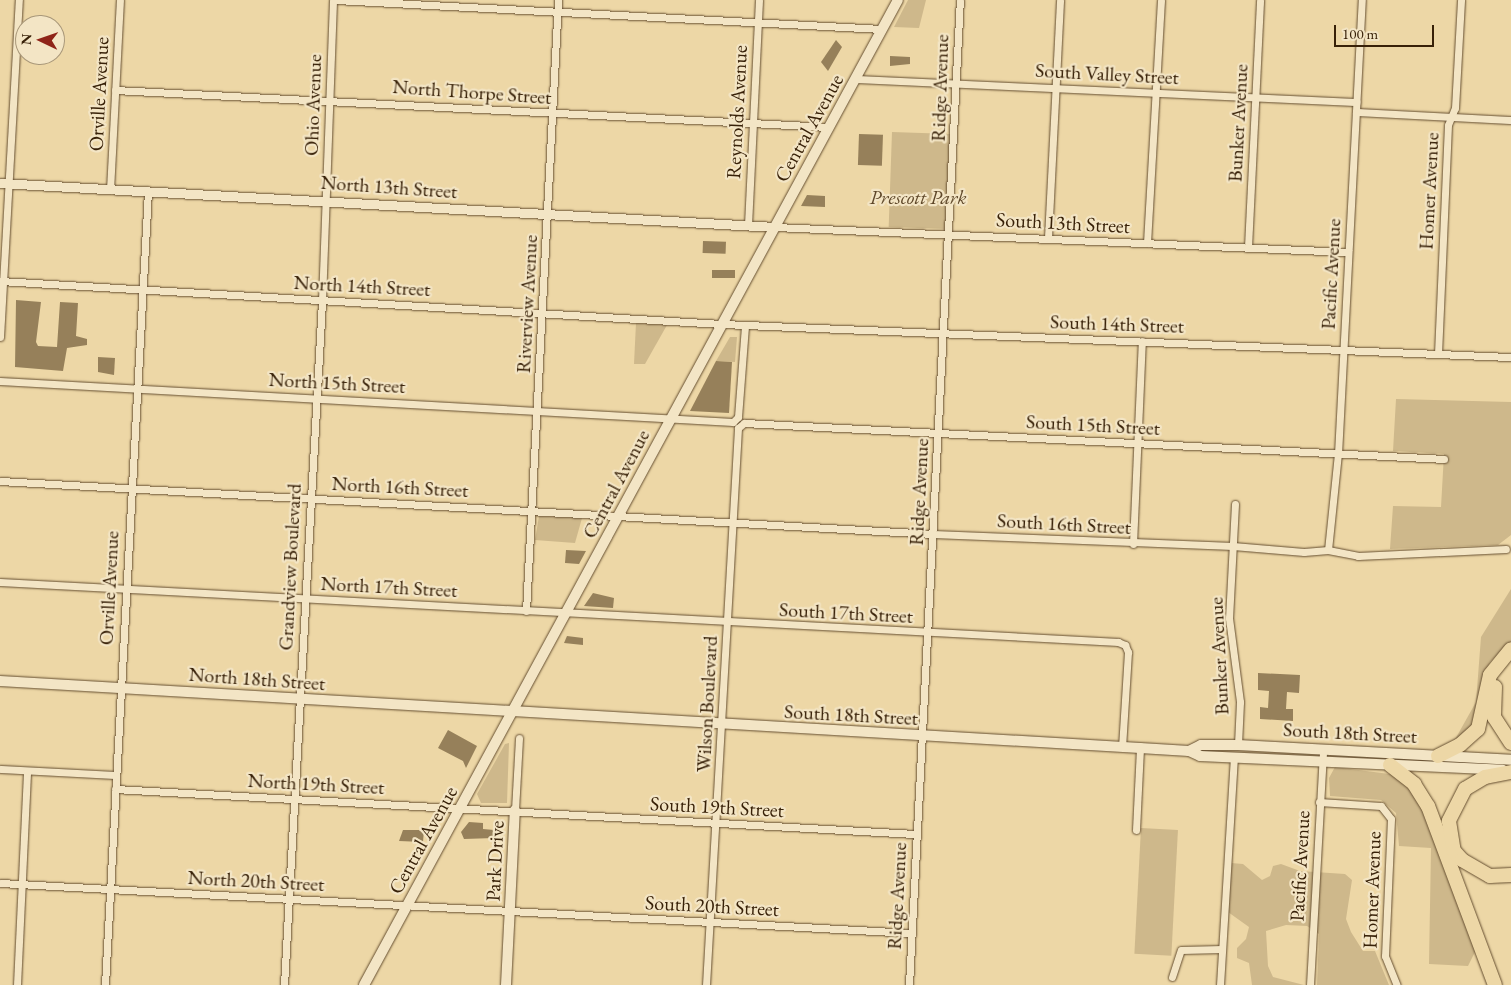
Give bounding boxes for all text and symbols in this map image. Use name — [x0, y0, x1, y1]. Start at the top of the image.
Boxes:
north arrow — [15, 15, 65, 65]
scale bar — [1336, 15, 1436, 47]
text: 100 m — [1342, 24, 1378, 43]
text: N — [17, 33, 35, 45]
street label: Ridge Avenue — [926, 34, 954, 142]
street label: Orville Avenue — [84, 36, 114, 152]
street label: Reynolds Avenue — [722, 45, 752, 179]
street label: Ohio Avenue — [299, 54, 327, 156]
street label: South Valley Street — [1035, 58, 1179, 90]
street label: Bunker Avenue — [1223, 63, 1253, 183]
street label: Central Avenue — [769, 70, 849, 186]
street label: North Thorpe Street — [392, 74, 552, 110]
street label: Homer Avenue — [1414, 132, 1444, 250]
street label: North 13th Street — [320, 170, 458, 204]
park label: Prescott Park — [870, 185, 966, 209]
street label: South 13th Street — [995, 208, 1131, 238]
street label: Pacific Avenue — [1316, 218, 1346, 330]
street label: Riverview Avenue — [511, 234, 543, 374]
street label: North 14th Street — [293, 270, 431, 302]
street label: South 14th Street — [1050, 310, 1184, 338]
street label: North 15th Street — [268, 367, 406, 399]
street label: South 15th Street — [1025, 410, 1161, 440]
street label: Central Avenue — [577, 426, 655, 542]
street label: Ridge Avenue — [904, 438, 934, 546]
street label: North 16th Street — [331, 471, 469, 503]
street label: Grandview Boulevard — [274, 483, 306, 651]
street label: South 16th Street — [996, 509, 1132, 539]
street label: Orville Avenue — [94, 530, 124, 646]
street label: North 17th Street — [320, 571, 458, 603]
street label: Bunker Avenue — [1204, 596, 1234, 716]
street label: South 17th Street — [778, 598, 914, 628]
street label: Wilson Boulevard — [691, 635, 723, 773]
street label: North 18th Street — [188, 662, 326, 696]
street label: South 18th Street — [783, 700, 919, 730]
street label: South 18th Street — [1282, 718, 1418, 748]
street label: North 19th Street — [247, 768, 385, 800]
street label: Central Avenue — [383, 782, 463, 898]
street label: South 19th Street — [649, 792, 785, 822]
street label: Pacific Avenue — [1285, 810, 1315, 922]
street label: Park Drive — [481, 820, 509, 902]
street label: Homer Avenue — [1358, 831, 1386, 949]
street label: Ridge Avenue — [882, 842, 912, 950]
street label: North 20th Street — [187, 865, 325, 897]
street label: South 20th Street — [644, 891, 780, 921]

